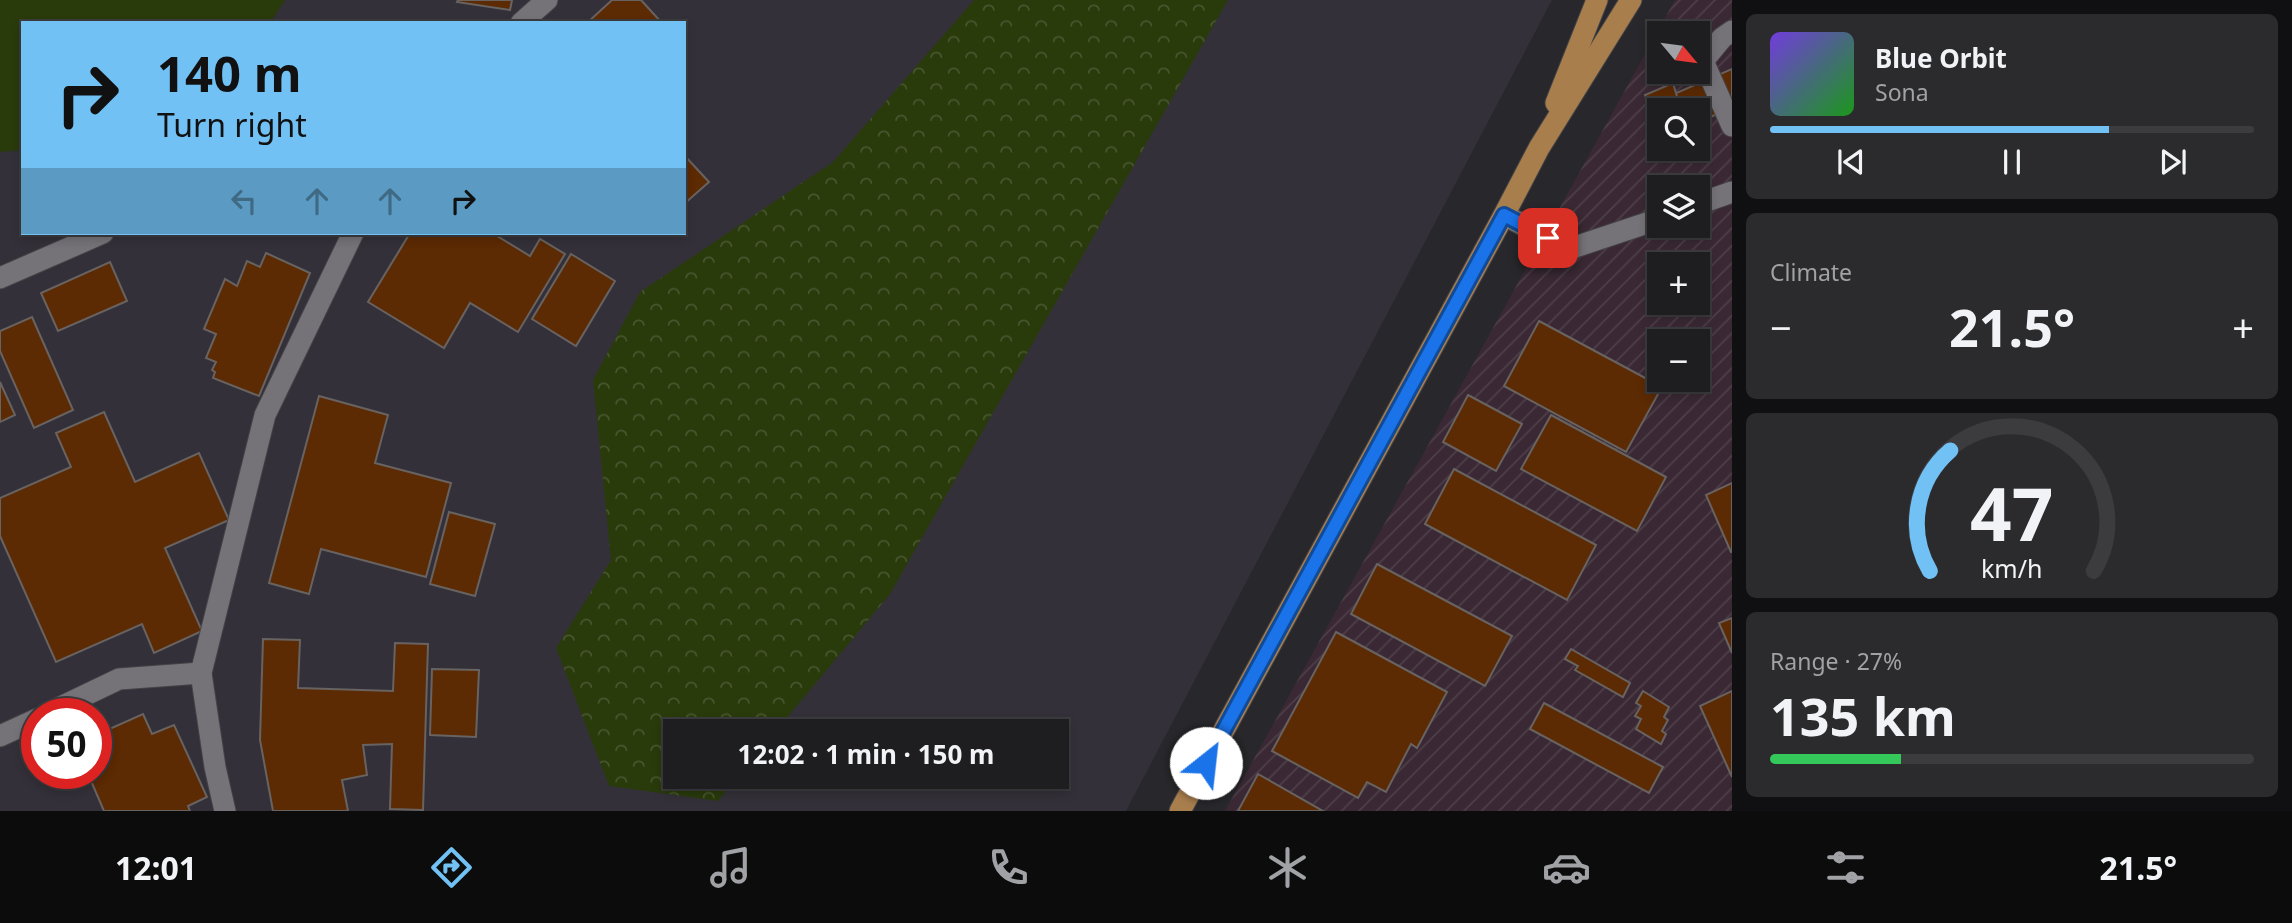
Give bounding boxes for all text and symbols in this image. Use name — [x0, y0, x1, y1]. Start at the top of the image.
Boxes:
north arrow — [1647, 21, 1710, 84]
map controls — [1647, 21, 1710, 392]
text: 140 m — [157, 40, 302, 106]
text: Blue Orbit — [1875, 40, 2007, 76]
icon: right — [42, 49, 133, 140]
text: Sona — [1875, 76, 1929, 108]
button: search — [1647, 98, 1710, 161]
text: Turn right — [157, 103, 307, 146]
icon: previous — [1832, 143, 1870, 181]
icon: pause — [1993, 143, 2031, 181]
icon: next — [2154, 143, 2192, 181]
button: layers — [1647, 175, 1710, 238]
icon: left — [225, 182, 263, 220]
icon: ahead — [298, 182, 336, 220]
icon: ahead — [371, 182, 409, 220]
icon: right — [444, 182, 482, 220]
pin — [1518, 208, 1578, 268]
icon: arrive — [1529, 219, 1567, 257]
button: + — [1647, 252, 1710, 315]
text: Climate — [1770, 256, 1852, 288]
text: 21.5° — [1949, 291, 2075, 362]
text: − — [1770, 301, 1792, 353]
text: + — [2232, 301, 2254, 353]
button: − — [1647, 329, 1710, 392]
text: 47 — [1970, 464, 2054, 563]
text: km/h — [1981, 551, 2043, 585]
text: Range · 27% — [1770, 645, 1902, 677]
text: 135 km — [1770, 680, 1956, 751]
speed limit sign: 50 — [21, 698, 112, 789]
position arrow — [1169, 726, 1243, 800]
text: 12:02 · 1 min · 150 m — [738, 736, 994, 772]
icon: directions — [427, 843, 476, 892]
icon: music — [706, 843, 755, 892]
icon: phone — [984, 843, 1033, 892]
icon: climate — [1263, 843, 1312, 892]
icon: car — [1542, 843, 1591, 892]
icon: filters — [1821, 843, 1870, 892]
text: 12:01 — [115, 846, 197, 889]
text: 21.5° — [2100, 846, 2177, 889]

